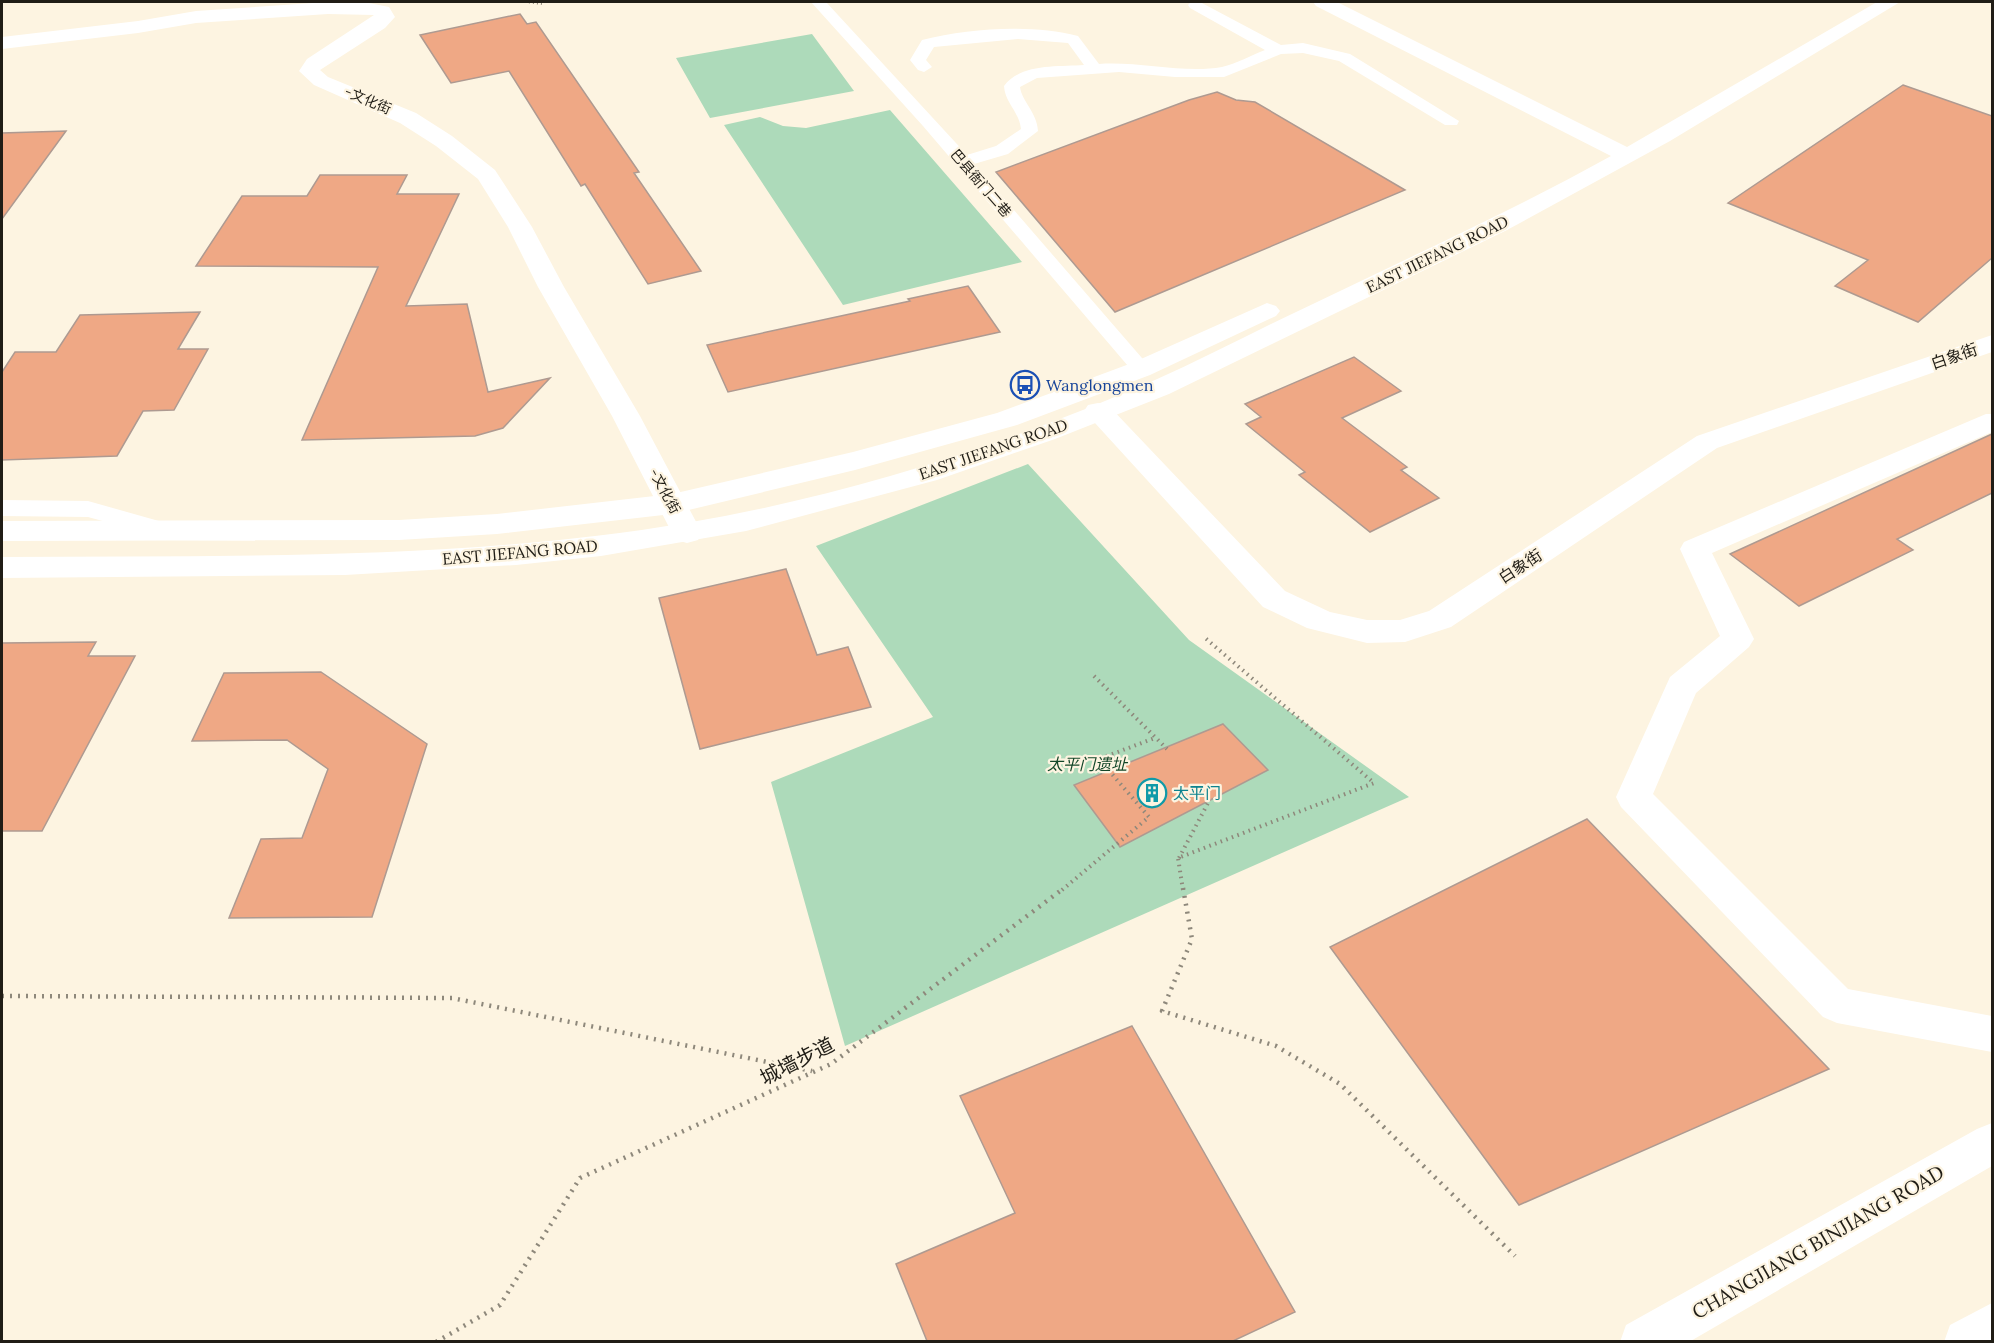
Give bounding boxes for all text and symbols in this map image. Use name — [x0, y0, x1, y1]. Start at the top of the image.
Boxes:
street label: -文化街 — [342, 82, 394, 118]
street label: 巴县衙门二巷 — [947, 145, 1015, 221]
street label: EAST JIEFANG ROAD — [1363, 211, 1512, 297]
street label: 白象街 — [1928, 339, 1980, 373]
bus stop icon: Wanglongmen — [1009, 369, 1041, 401]
place label: Wanglongmen — [1046, 375, 1154, 395]
street label: EAST JIEFANG ROAD — [916, 414, 1070, 484]
street label: -文化街 — [646, 465, 684, 517]
street label: EAST JIEFANG ROAD — [441, 535, 599, 569]
street label: 白象街 — [1494, 545, 1546, 587]
park label: 太平门遗址 — [1047, 754, 1129, 774]
building icon: 太平门 — [1136, 777, 1168, 809]
place label: 太平门 — [1173, 783, 1221, 803]
street label: 城墙步道 — [755, 1031, 838, 1090]
street label: CHANGJIANG BINJIANG ROAD — [1687, 1159, 1948, 1324]

